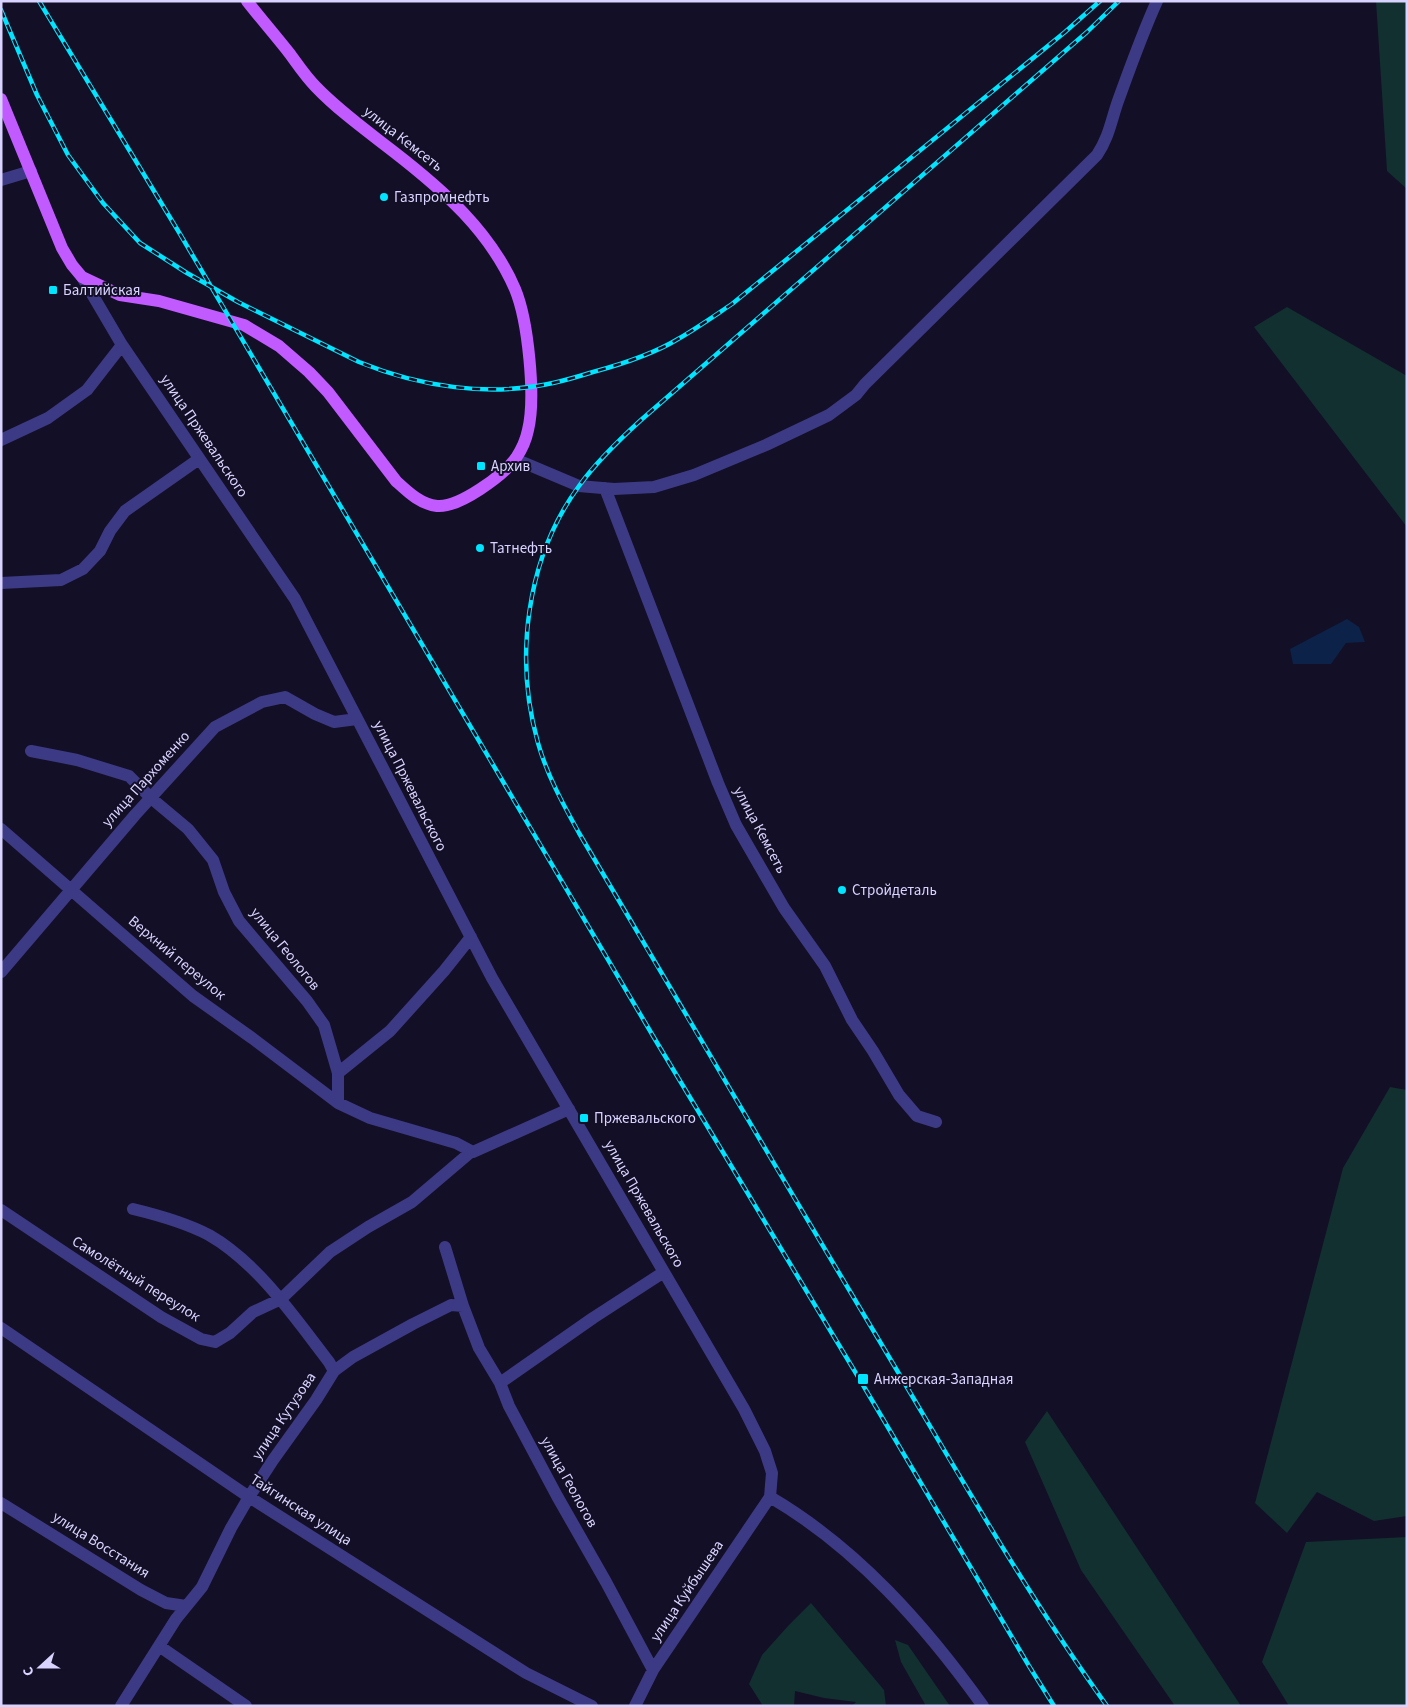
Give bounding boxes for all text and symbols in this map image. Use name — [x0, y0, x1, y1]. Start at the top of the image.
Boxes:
street label: улица Кемсеть — [359, 101, 447, 177]
place label: Газпромнефть — [394, 187, 490, 208]
marker: Газпромнефть — [378, 191, 390, 203]
place label: Балтийская — [63, 280, 140, 301]
marker: Балтийская — [47, 284, 59, 296]
street label: улица Пржевальского — [155, 370, 253, 502]
place label: Архив — [491, 456, 530, 477]
marker: Архив — [475, 460, 487, 472]
place label: Татнефть — [490, 538, 552, 559]
marker: Татнефть — [474, 542, 486, 554]
street label: улица Пржевальского — [368, 717, 452, 855]
street label: улица Пархоменко — [97, 726, 195, 832]
street label: улица Кемсеть — [728, 783, 792, 877]
place label: Стройдеталь — [852, 880, 937, 901]
marker: Стройдеталь — [836, 884, 848, 896]
street label: улица Геологов — [245, 903, 325, 995]
street label: Верхний переулок — [124, 911, 231, 1005]
place label: Пржевальского — [594, 1108, 696, 1129]
marker: Пржевальского — [578, 1112, 590, 1124]
street label: улица Пржевальского — [599, 1136, 689, 1272]
street label: Самолётный переулок — [68, 1231, 205, 1327]
street label: улица Кутузова — [247, 1368, 321, 1464]
place label: Анжерская-Западная — [874, 1369, 1014, 1390]
marker: Анжерская-Западная — [856, 1372, 870, 1386]
street label: улица Геологов — [535, 1433, 603, 1532]
street label: Тайгинская улица — [246, 1469, 356, 1551]
street label: улица Восстания — [48, 1507, 154, 1583]
street label: улица Куйбышева — [645, 1536, 729, 1646]
north arrow — [15, 1642, 65, 1692]
text: С — [18, 1664, 40, 1679]

